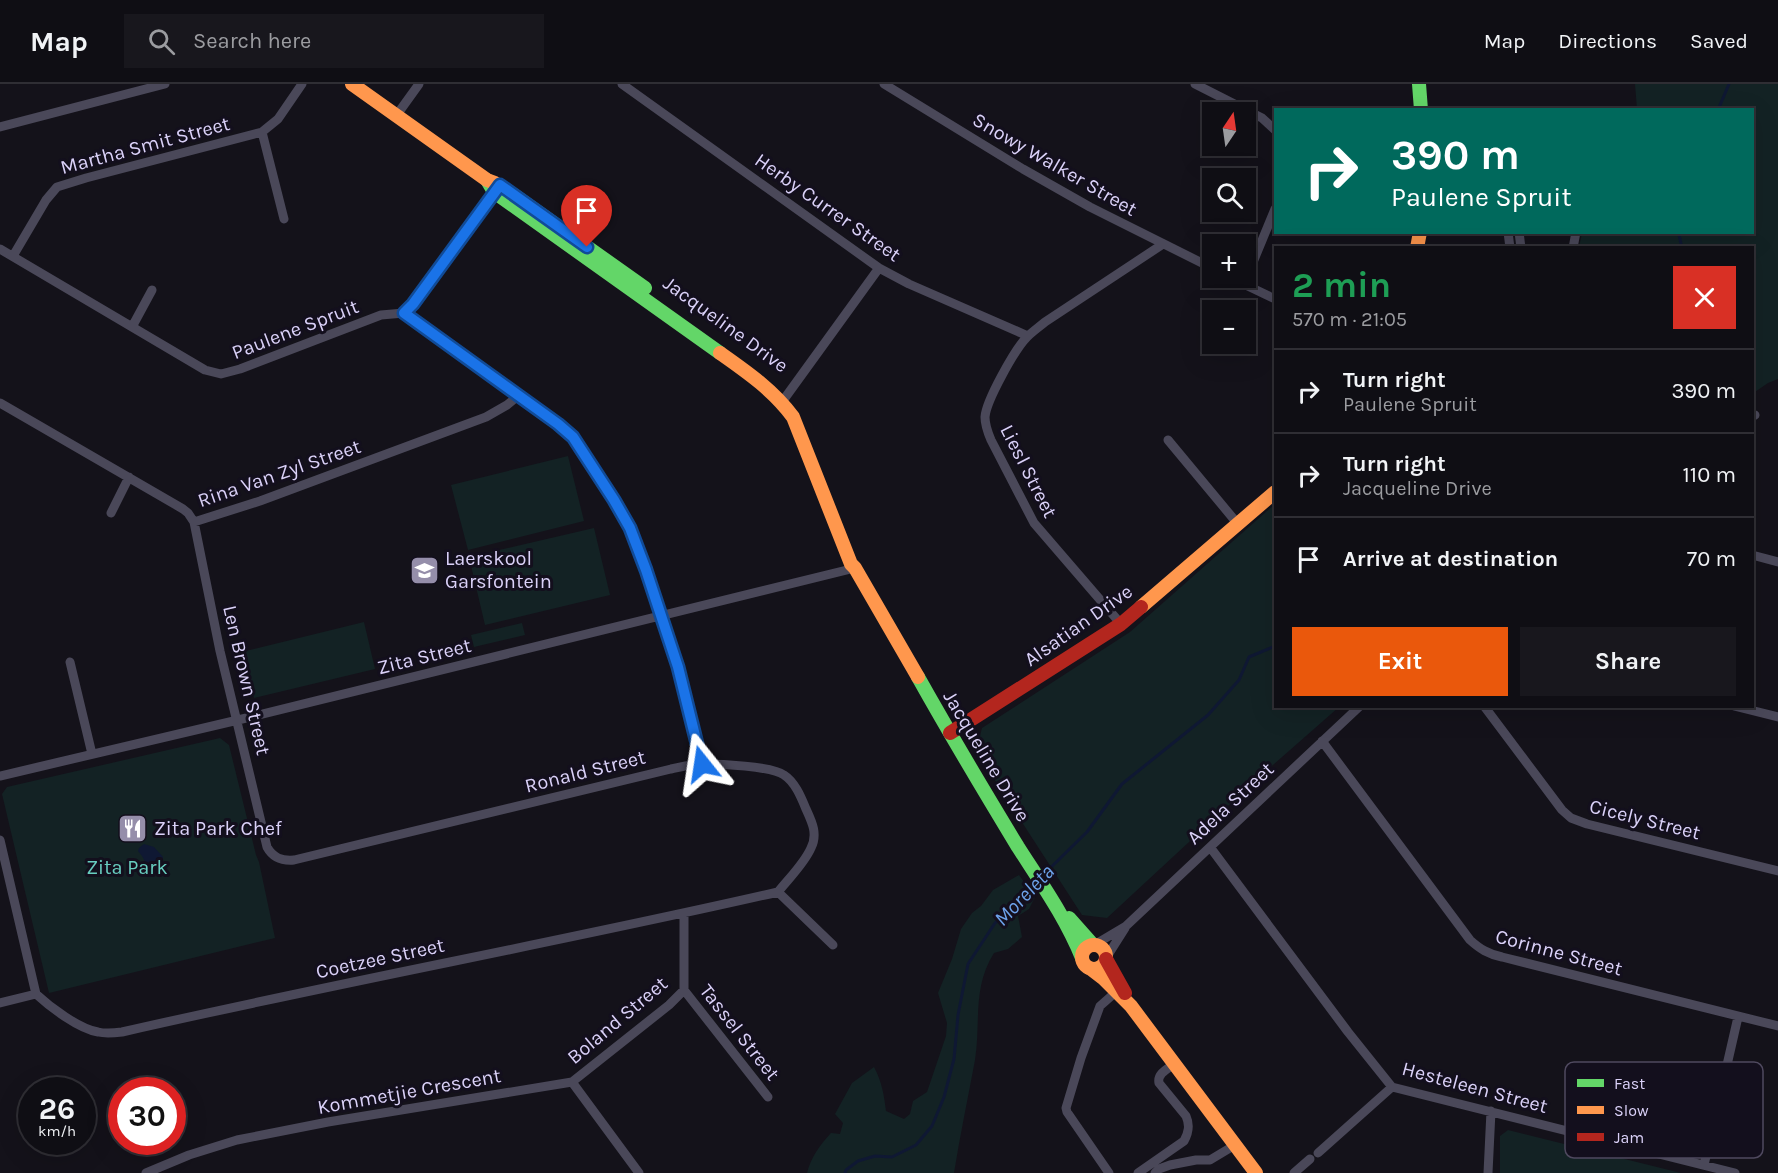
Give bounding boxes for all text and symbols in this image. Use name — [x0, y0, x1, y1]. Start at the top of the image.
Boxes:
search box — [124, 14, 544, 68]
text: Map — [30, 25, 88, 58]
icon: search — [145, 25, 178, 58]
text: Search here — [193, 28, 311, 54]
text: Map — [1484, 29, 1525, 53]
text: Directions — [1558, 29, 1657, 53]
text: Saved — [1690, 29, 1748, 53]
north arrow — [1202, 102, 1256, 156]
map controls — [1202, 102, 1256, 354]
street label: Snowy Walker Street — [968, 108, 1141, 221]
street label: Martha Smit Street — [58, 112, 233, 179]
text: 390 m — [1391, 130, 1520, 180]
icon: right — [1292, 132, 1370, 210]
street label: Herby Currer Street — [750, 148, 905, 267]
button: search — [1202, 168, 1256, 222]
text: Paulene Spruit — [1391, 181, 1572, 213]
pin — [561, 185, 612, 247]
icon: arrive — [570, 194, 603, 227]
button: + — [1202, 234, 1256, 288]
text: 2 min — [1292, 264, 1391, 306]
button: close — [1673, 266, 1736, 329]
street label: Jacqueline Drive — [659, 271, 793, 377]
street label: Paulene Spruit — [229, 295, 362, 364]
button: − — [1202, 300, 1256, 354]
text: 570 m · 21:05 — [1292, 308, 1407, 331]
text: Turn right — [1343, 367, 1446, 393]
icon: right — [1292, 375, 1325, 408]
text: 390 m — [1671, 378, 1736, 404]
text: Paulene Spruit — [1343, 393, 1477, 416]
street label: Liesl Street — [995, 421, 1062, 522]
street label: Rina Van Zyl Street — [195, 435, 364, 512]
text: Turn right — [1343, 451, 1446, 477]
icon: right — [1292, 459, 1325, 492]
text: 110 m — [1683, 462, 1736, 488]
text: Jacqueline Drive — [1343, 477, 1492, 500]
icon: arrive — [1292, 543, 1325, 576]
text: Arrive at destination — [1343, 546, 1558, 572]
text: 70 m — [1687, 546, 1736, 572]
place label: Laerskool Garsfontein — [445, 547, 552, 593]
school or university icon: Laerskool Garsfontein — [408, 554, 440, 586]
street label: Alsatian Drive — [1020, 580, 1137, 671]
street label: Len Brown Street — [218, 603, 275, 758]
button: Exit — [1292, 627, 1508, 696]
button: Share — [1520, 627, 1736, 696]
street label: Zita Street — [375, 634, 474, 679]
street label: Jacqueline Drive — [938, 687, 1035, 826]
position arrow — [670, 732, 734, 796]
street label: Ronald Street — [522, 745, 648, 798]
street label: Adela Street — [1182, 757, 1279, 849]
street label: Cicely Street — [1587, 795, 1703, 844]
restaurant icon: Zita Park Chef — [117, 812, 149, 844]
place label: Zita Park Chef — [154, 817, 282, 840]
park label: Zita Park — [86, 856, 168, 879]
water label: Moreleta — [989, 859, 1059, 931]
street label: Corinne Street — [1493, 924, 1625, 981]
street label: Coetzee Street — [314, 934, 447, 983]
street label: Boland Street — [563, 972, 672, 1069]
street label: Tassel Street — [695, 980, 785, 1085]
street label: Hesteleen Street — [1400, 1057, 1551, 1118]
legend — [1565, 1062, 1763, 1158]
street label: Kommetjie Crescent — [316, 1064, 503, 1119]
text: Fast — [1614, 1074, 1645, 1093]
speed limit sign: 30 — [108, 1077, 186, 1155]
text: 26 — [39, 1091, 75, 1127]
text: Slow — [1614, 1101, 1649, 1120]
text: km/h — [38, 1122, 76, 1140]
text: Jam — [1614, 1128, 1644, 1147]

